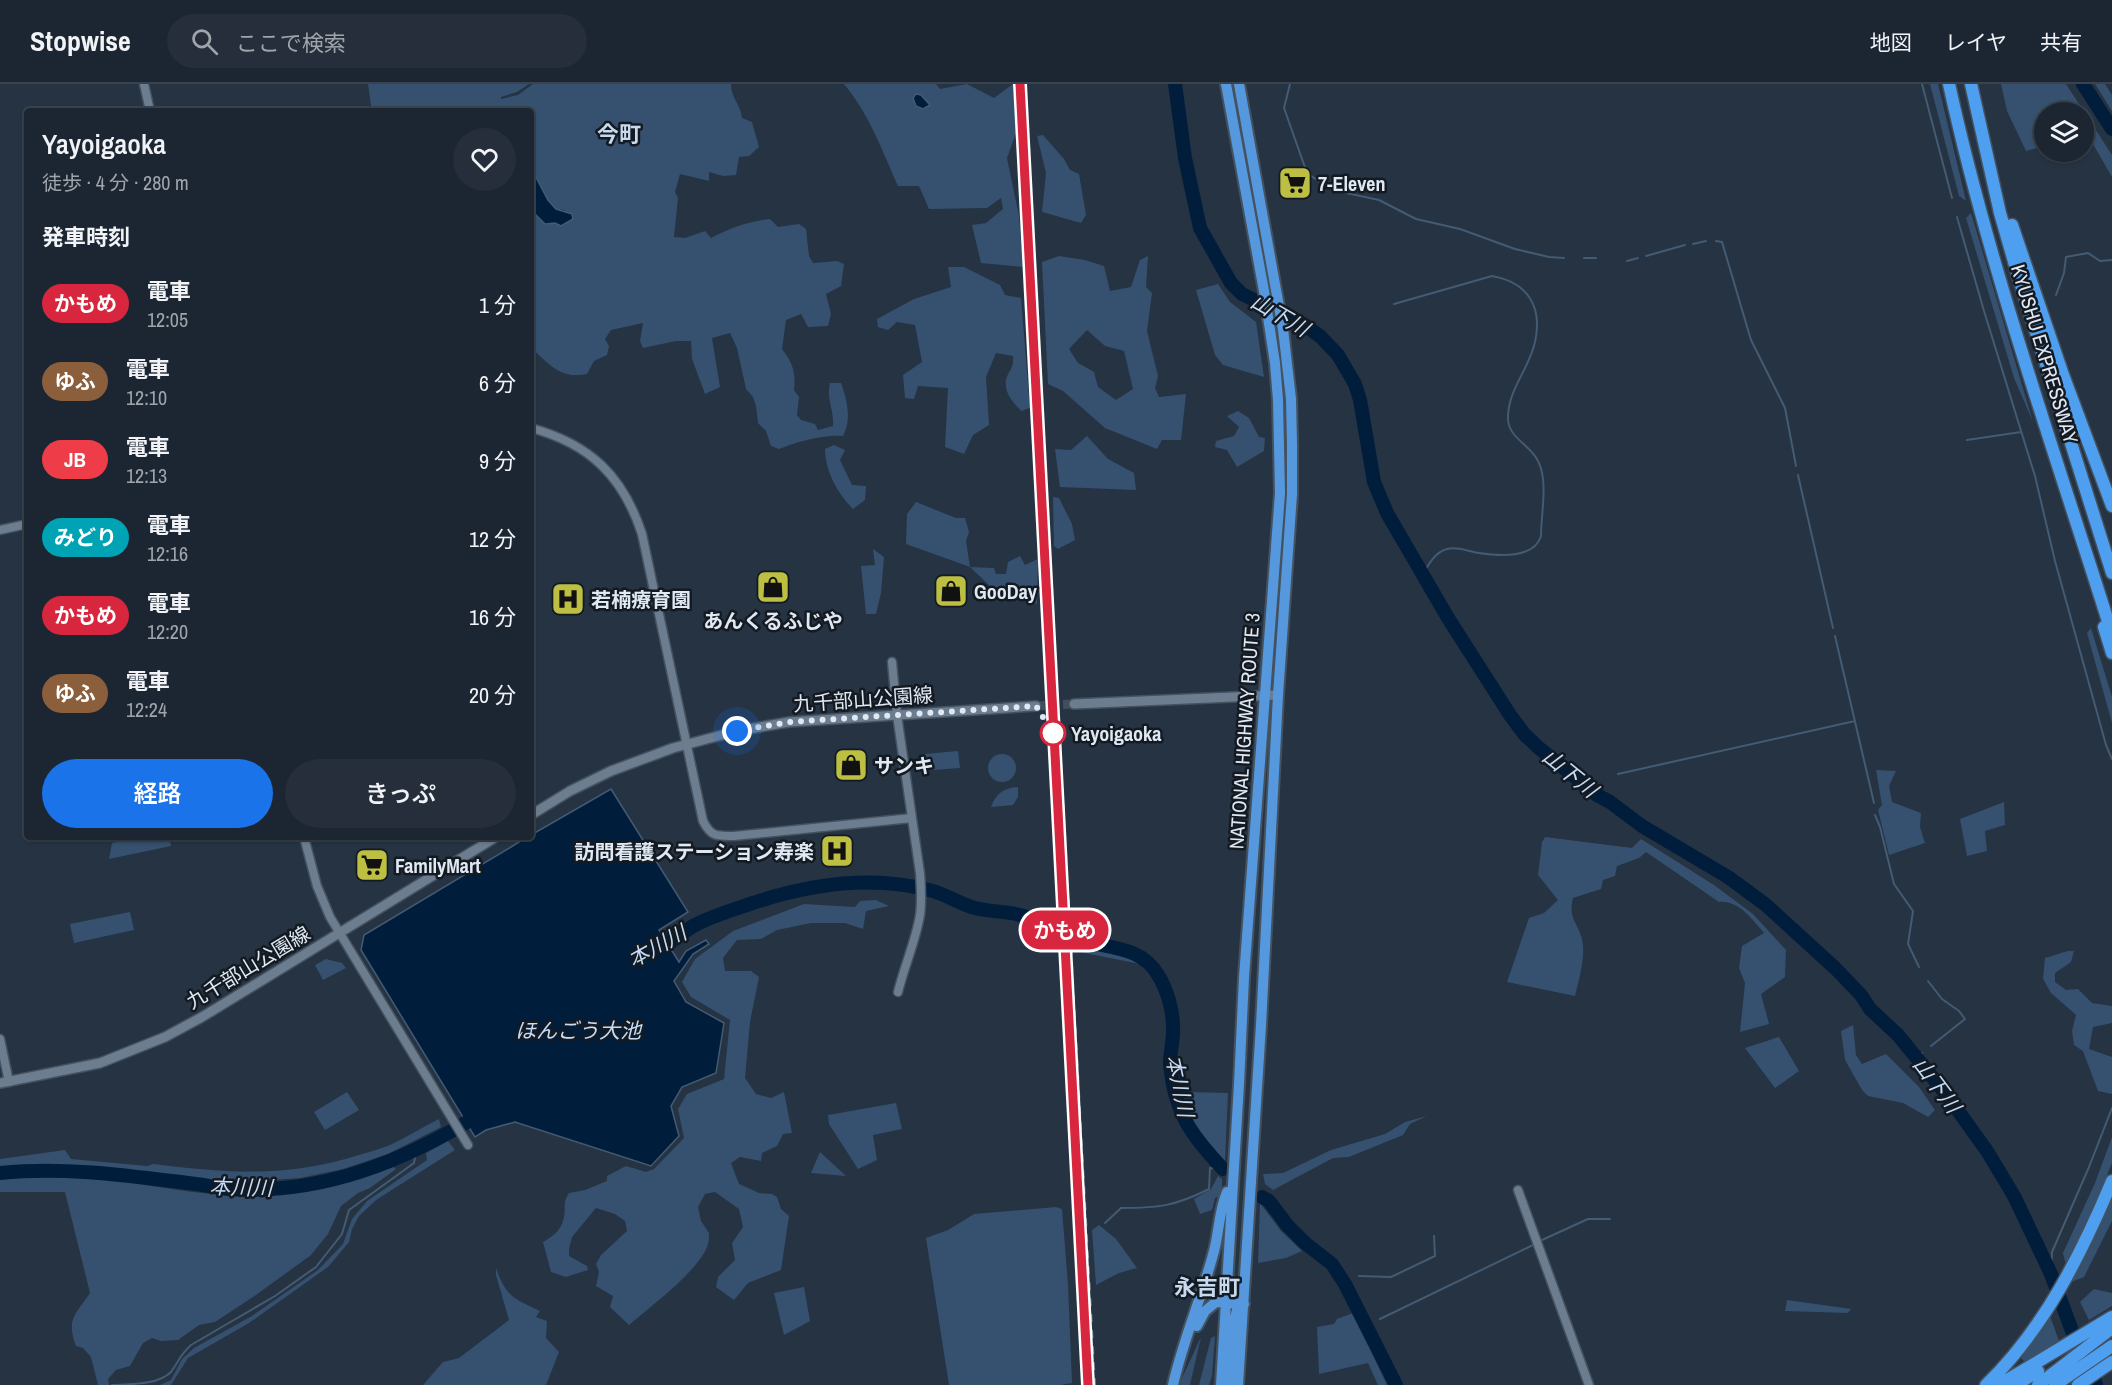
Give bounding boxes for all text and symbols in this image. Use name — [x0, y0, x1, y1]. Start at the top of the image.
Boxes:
search box — [167, 14, 587, 68]
text: Stopwise — [30, 22, 131, 60]
icon: search — [188, 25, 221, 58]
text: ここで検索 — [236, 28, 346, 58]
text: 地図 — [1870, 28, 1912, 57]
text: レイヤ — [1945, 28, 2007, 57]
text: 共有 — [2040, 28, 2082, 57]
map controls — [2034, 102, 2094, 162]
button: layers — [2034, 102, 2094, 162]
district label: 今町 — [597, 119, 641, 149]
text: Yayoigaoka — [42, 125, 166, 163]
button: heart — [453, 128, 516, 191]
supermarket icon: 7-Eleven — [1277, 165, 1313, 201]
text: 徒歩 · 4 分 · 280 m — [42, 169, 189, 196]
place label: 7-Eleven — [1318, 170, 1385, 197]
text: 発車時刻 — [42, 222, 130, 252]
street label: KYUSHU EXPRESSWAY — [2005, 261, 2085, 447]
text: 電車 — [147, 276, 191, 306]
water label: 山下川 — [1245, 287, 1316, 344]
text: かもめ — [54, 289, 117, 318]
text: 1 分 — [479, 290, 516, 320]
text: 12:05 — [147, 306, 188, 333]
text: 電車 — [126, 354, 170, 384]
text: ゆふ — [54, 367, 96, 396]
text: 6 分 — [479, 368, 516, 398]
text: 12:10 — [126, 384, 167, 411]
text: 電車 — [126, 432, 170, 462]
text: JB — [64, 445, 86, 474]
text: 9 分 — [479, 446, 516, 476]
text: 12:13 — [126, 462, 167, 489]
text: 電車 — [147, 510, 191, 540]
text: みどり — [54, 523, 117, 552]
text: 12 分 — [469, 524, 516, 554]
text: 12:16 — [147, 540, 188, 567]
shop icon: あんくるふじや — [755, 569, 791, 605]
shop icon: GooDay — [933, 573, 969, 609]
place label: GooDay — [974, 578, 1038, 605]
hospital icon: 若楠療育園 — [550, 581, 586, 617]
place label: 若楠療育園 — [591, 586, 691, 613]
text: 電車 — [147, 588, 191, 618]
text: かもめ — [54, 601, 117, 630]
text: 16 分 — [469, 602, 516, 632]
place label: あんくるふじや — [703, 607, 843, 634]
street label: NATIONAL HIGHWAY ROUTE 3 — [1222, 612, 1266, 850]
text: 12:20 — [147, 618, 188, 645]
text: 電車 — [126, 666, 170, 696]
text: ゆふ — [54, 679, 96, 708]
text: 20 分 — [469, 680, 516, 710]
street label: 九千部山公園線 — [792, 681, 934, 717]
text: 12:24 — [126, 696, 167, 723]
your location — [722, 716, 752, 746]
marker: Yayoigaoka — [1040, 720, 1066, 746]
place label: Yayoigaoka — [1071, 720, 1161, 747]
water label: 山下川 — [1536, 742, 1605, 805]
shop icon: サンキ — [833, 747, 869, 783]
place label: サンキ — [874, 752, 934, 779]
button: 経路 — [42, 759, 273, 828]
button: きっぷ — [285, 759, 516, 828]
hospital icon: 訪問看護ステーション寿楽 — [819, 833, 855, 869]
place label: 訪問看護ステーション寿楽 — [574, 838, 814, 865]
supermarket icon: FamilyMart — [354, 847, 390, 883]
place label: FamilyMart — [395, 852, 481, 879]
line badge: かもめ — [1030, 910, 1100, 950]
text: かもめ — [1034, 916, 1097, 945]
water label: 本川川 — [622, 917, 693, 974]
street label: 九千部山公園線 — [181, 919, 315, 1015]
water label: ほんごう大池 — [515, 1016, 643, 1045]
water label: 山下川 — [1906, 1051, 1969, 1120]
water label: 本川川 — [1159, 1052, 1201, 1122]
water label: 本川川 — [209, 1171, 275, 1203]
district label: 永吉町 — [1174, 1272, 1240, 1302]

